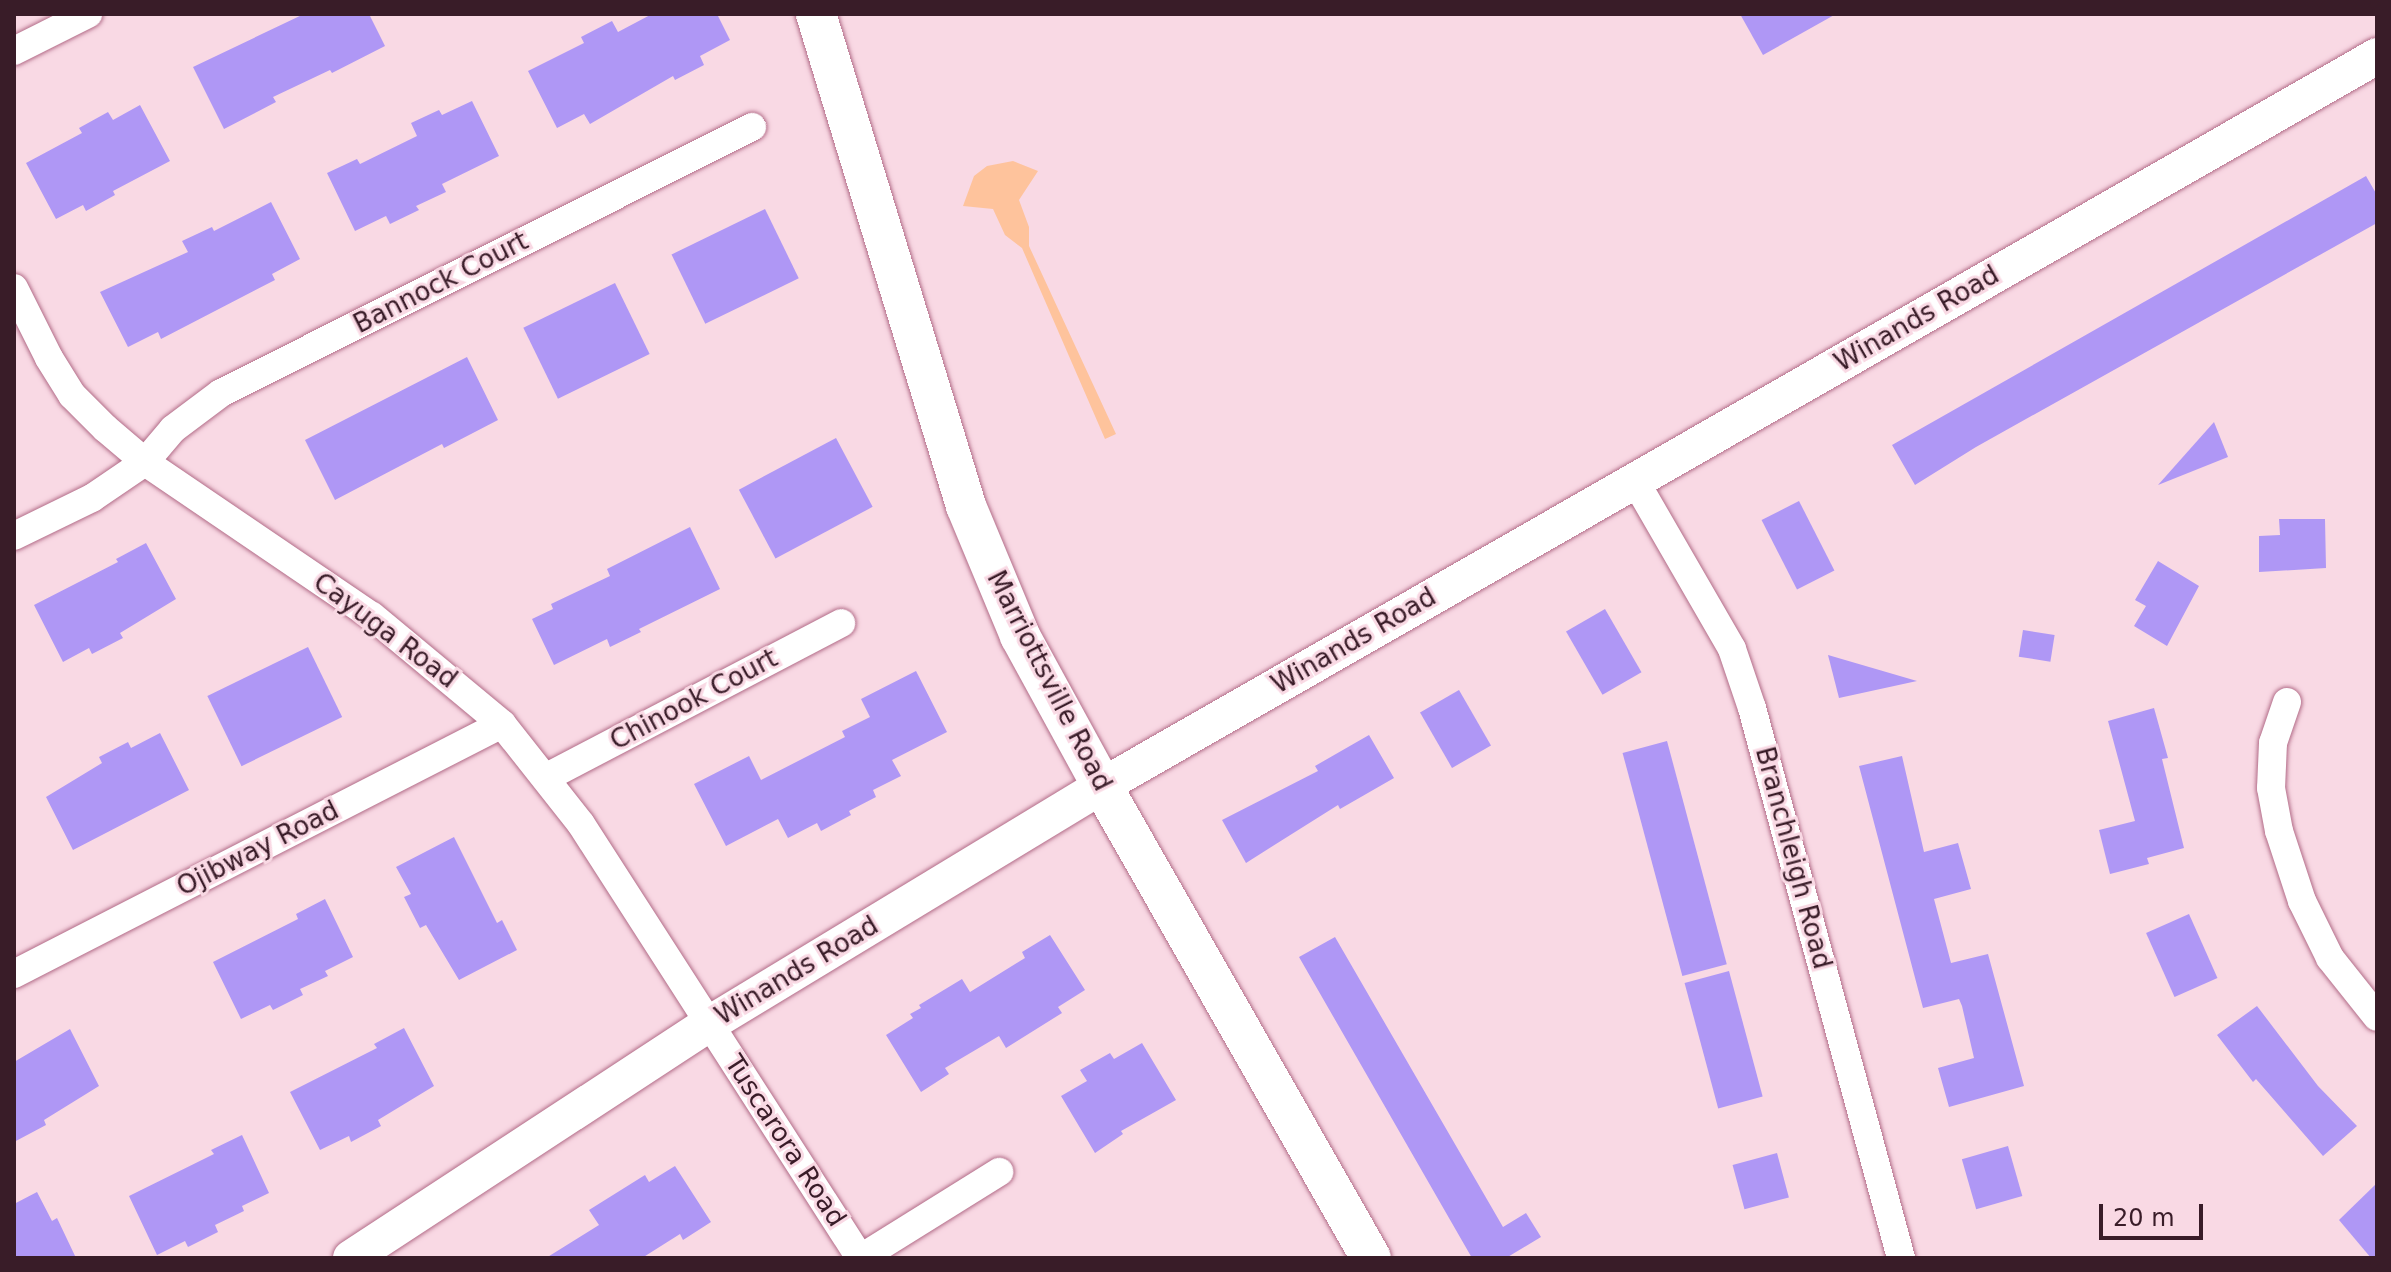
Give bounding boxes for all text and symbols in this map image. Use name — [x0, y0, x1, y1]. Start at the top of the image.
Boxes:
street label: Bannock Court — [349, 226, 533, 340]
street label: Winands Road — [1829, 259, 2005, 379]
street label: Marriottsville Road — [980, 566, 1118, 796]
street label: Cayuga Road — [307, 567, 463, 695]
street label: Winands Road — [1266, 581, 1442, 701]
street label: Chinook Court — [605, 643, 783, 757]
street label: Branchleigh Road — [1748, 744, 1838, 972]
street label: Ojibway Road — [172, 795, 344, 903]
street label: Winands Road — [710, 910, 884, 1032]
street label: Tuscarora Road — [718, 1049, 852, 1233]
scale bar — [2103, 1188, 2207, 1238]
text: 20 m — [2113, 1204, 2175, 1232]

